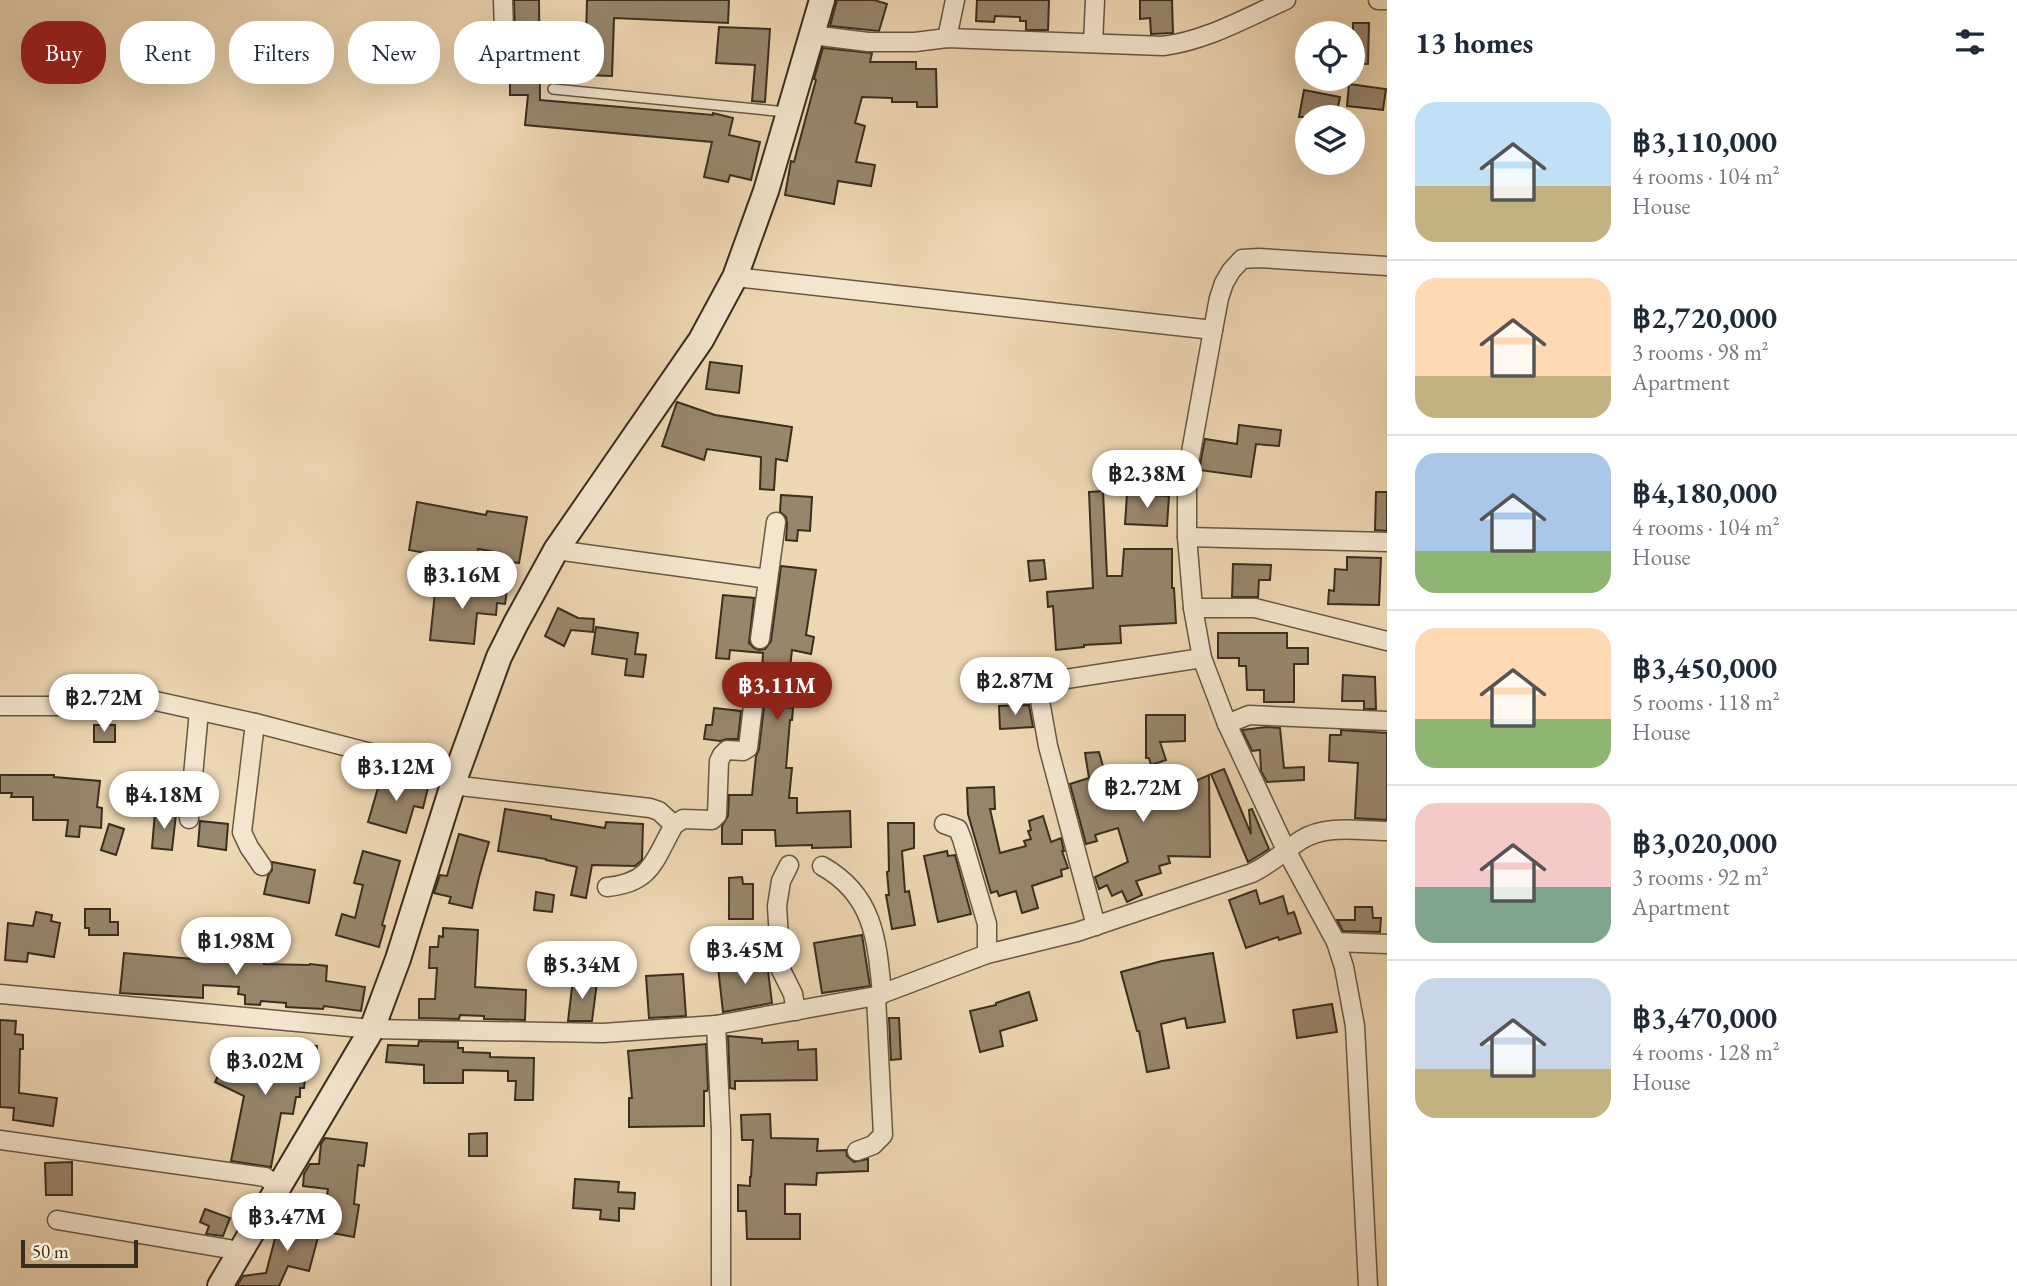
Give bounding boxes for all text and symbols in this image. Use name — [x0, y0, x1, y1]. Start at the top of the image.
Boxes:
chip: Buy — [21, 21, 106, 84]
chip: Rent — [120, 21, 215, 84]
chip: Filters — [229, 21, 334, 84]
chip: New — [348, 21, 440, 84]
chip: Apartment — [454, 21, 604, 84]
map controls — [1295, 21, 1365, 175]
button: locate — [1295, 21, 1365, 91]
text: 13 homes — [1415, 23, 1533, 62]
icon: filters — [1951, 23, 1989, 61]
button: layers — [1295, 105, 1365, 175]
text: ฿3,110,000 — [1632, 122, 1777, 161]
icon: home — [1471, 130, 1555, 214]
text: 4 rooms · 104 m² — [1632, 161, 1780, 191]
text: House — [1632, 191, 1691, 221]
text: ฿2,720,000 — [1632, 298, 1777, 337]
icon: home — [1471, 306, 1555, 390]
text: 3 rooms · 98 m² — [1632, 337, 1769, 367]
text: Apartment — [1632, 367, 1730, 397]
pin: ฿2.38M — [1090, 450, 1204, 510]
text: ฿2.38M — [1108, 458, 1186, 488]
text: ฿4,180,000 — [1632, 473, 1777, 512]
icon: home — [1471, 481, 1555, 565]
text: 4 rooms · 104 m² — [1632, 512, 1780, 542]
text: House — [1632, 542, 1691, 572]
pin: ฿3.16M — [405, 552, 519, 611]
text: ฿3.16M — [423, 559, 501, 589]
text: ฿3,450,000 — [1632, 648, 1777, 687]
icon: home — [1471, 656, 1555, 740]
pin: ฿2.87M — [958, 658, 1072, 717]
pin: ฿3.11M — [720, 662, 834, 722]
text: ฿2.87M — [976, 665, 1054, 695]
text: ฿3.11M — [738, 670, 816, 700]
pin: ฿2.72M — [47, 674, 161, 734]
text: ฿2.72M — [65, 682, 143, 712]
text: 5 rooms · 118 m² — [1632, 687, 1780, 717]
text: House — [1632, 717, 1691, 747]
pin: ฿3.12M — [339, 744, 453, 803]
text: ฿3.12M — [357, 751, 435, 781]
pin: ฿2.72M — [1086, 764, 1200, 824]
pin: ฿4.18M — [107, 772, 221, 831]
text: ฿2.72M — [1104, 772, 1182, 802]
text: ฿4.18M — [125, 779, 203, 809]
text: ฿3,020,000 — [1632, 823, 1777, 862]
icon: home — [1471, 831, 1555, 915]
text: 3 rooms · 92 m² — [1632, 862, 1769, 892]
text: Apartment — [1632, 892, 1730, 922]
pin: ฿1.98M — [179, 918, 293, 977]
text: ฿1.98M — [197, 925, 275, 955]
pin: ฿3.45M — [688, 926, 802, 986]
text: ฿3.45M — [706, 934, 784, 964]
pin: ฿5.34M — [525, 942, 639, 1001]
text: ฿5.34M — [543, 949, 621, 979]
text: ฿3,470,000 — [1632, 998, 1777, 1037]
icon: home — [1471, 1006, 1555, 1090]
text: 4 rooms · 128 m² — [1632, 1037, 1780, 1067]
pin: ฿3.02M — [208, 1038, 322, 1097]
text: ฿3.02M — [226, 1045, 304, 1075]
text: House — [1632, 1067, 1691, 1097]
pin: ฿3.47M — [230, 1194, 344, 1253]
text: ฿3.47M — [248, 1201, 326, 1231]
scale bar — [21, 1237, 138, 1269]
text: 50 m — [32, 1239, 69, 1264]

